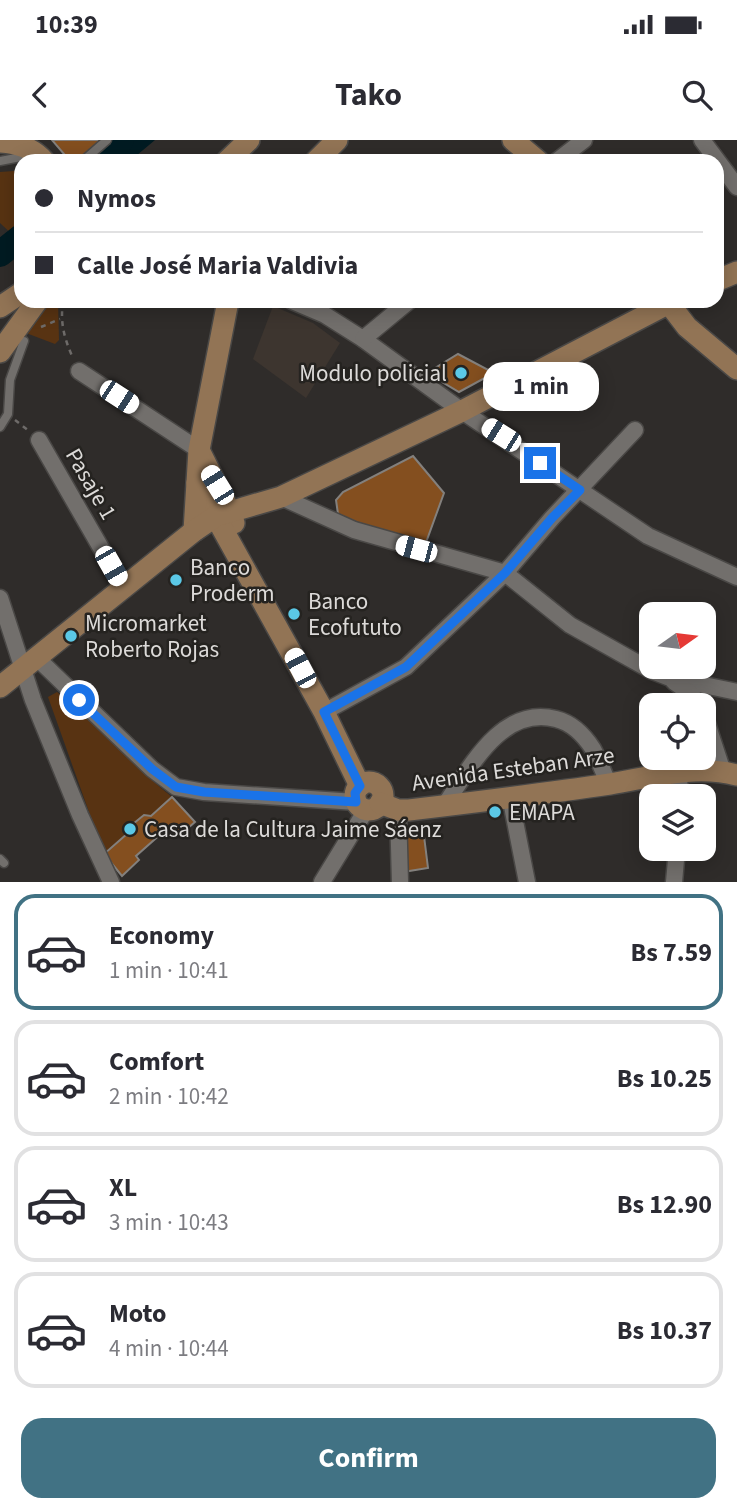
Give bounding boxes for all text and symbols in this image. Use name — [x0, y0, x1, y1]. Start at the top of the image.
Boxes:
text: 10:39 — [35, 6, 98, 43]
text: Tako — [335, 72, 402, 118]
icon: back — [21, 76, 59, 114]
icon: search — [678, 76, 716, 114]
text: Nymos — [77, 180, 156, 217]
text: Calle José Maria Valdivia — [77, 247, 358, 284]
place label: Modulo policial — [299, 357, 447, 390]
callout: 1 min — [482, 362, 598, 410]
marker: Modulo policial — [453, 365, 469, 381]
text: 1 min — [513, 370, 569, 403]
car — [96, 377, 143, 417]
car — [478, 415, 525, 455]
street label: Pasaje 1 — [57, 442, 125, 526]
route end — [524, 447, 556, 479]
car — [197, 462, 238, 508]
car — [393, 533, 440, 565]
car — [92, 543, 131, 589]
place label: Banco Proderm — [190, 551, 274, 610]
marker: Banco Proderm — [168, 572, 184, 588]
place label: Banco Ecofututo — [308, 585, 402, 644]
north arrow — [639, 602, 716, 679]
map controls — [639, 602, 716, 861]
marker: Banco Ecofututo — [286, 606, 302, 622]
place label: Micromarket Roberto Rojas — [85, 607, 219, 666]
marker: Micromarket Roberto Rojas — [63, 628, 79, 644]
car — [281, 645, 320, 691]
route start — [63, 684, 95, 716]
button: locate — [639, 693, 716, 770]
street label: Avenida Esteban Arze — [410, 738, 616, 800]
button: layers — [639, 784, 716, 861]
place label: EMAPA — [509, 796, 575, 829]
marker: EMAPA — [487, 804, 503, 820]
place label: Casa de la Cultura Jaime Sáenz — [144, 813, 442, 846]
marker: Casa de la Cultura Jaime Sáenz — [122, 821, 138, 837]
text: Economy — [109, 917, 214, 954]
icon: car — [25, 921, 88, 984]
text: Bs 7.59 — [631, 934, 712, 971]
text: 1 min · 10:41 — [109, 954, 229, 987]
text: Comfort — [109, 1043, 204, 1080]
icon: car — [25, 1047, 88, 1110]
text: Bs 10.25 — [617, 1060, 712, 1097]
text: 2 min · 10:42 — [109, 1080, 229, 1113]
text: XL — [109, 1169, 137, 1206]
icon: car — [25, 1173, 88, 1236]
text: Bs 12.90 — [617, 1186, 712, 1223]
text: 3 min · 10:43 — [109, 1206, 229, 1239]
text: Moto — [109, 1295, 166, 1332]
icon: car — [25, 1299, 88, 1362]
text: Bs 10.37 — [617, 1312, 712, 1349]
text: 4 min · 10:44 — [109, 1332, 229, 1365]
button: Confirm — [21, 1418, 716, 1498]

